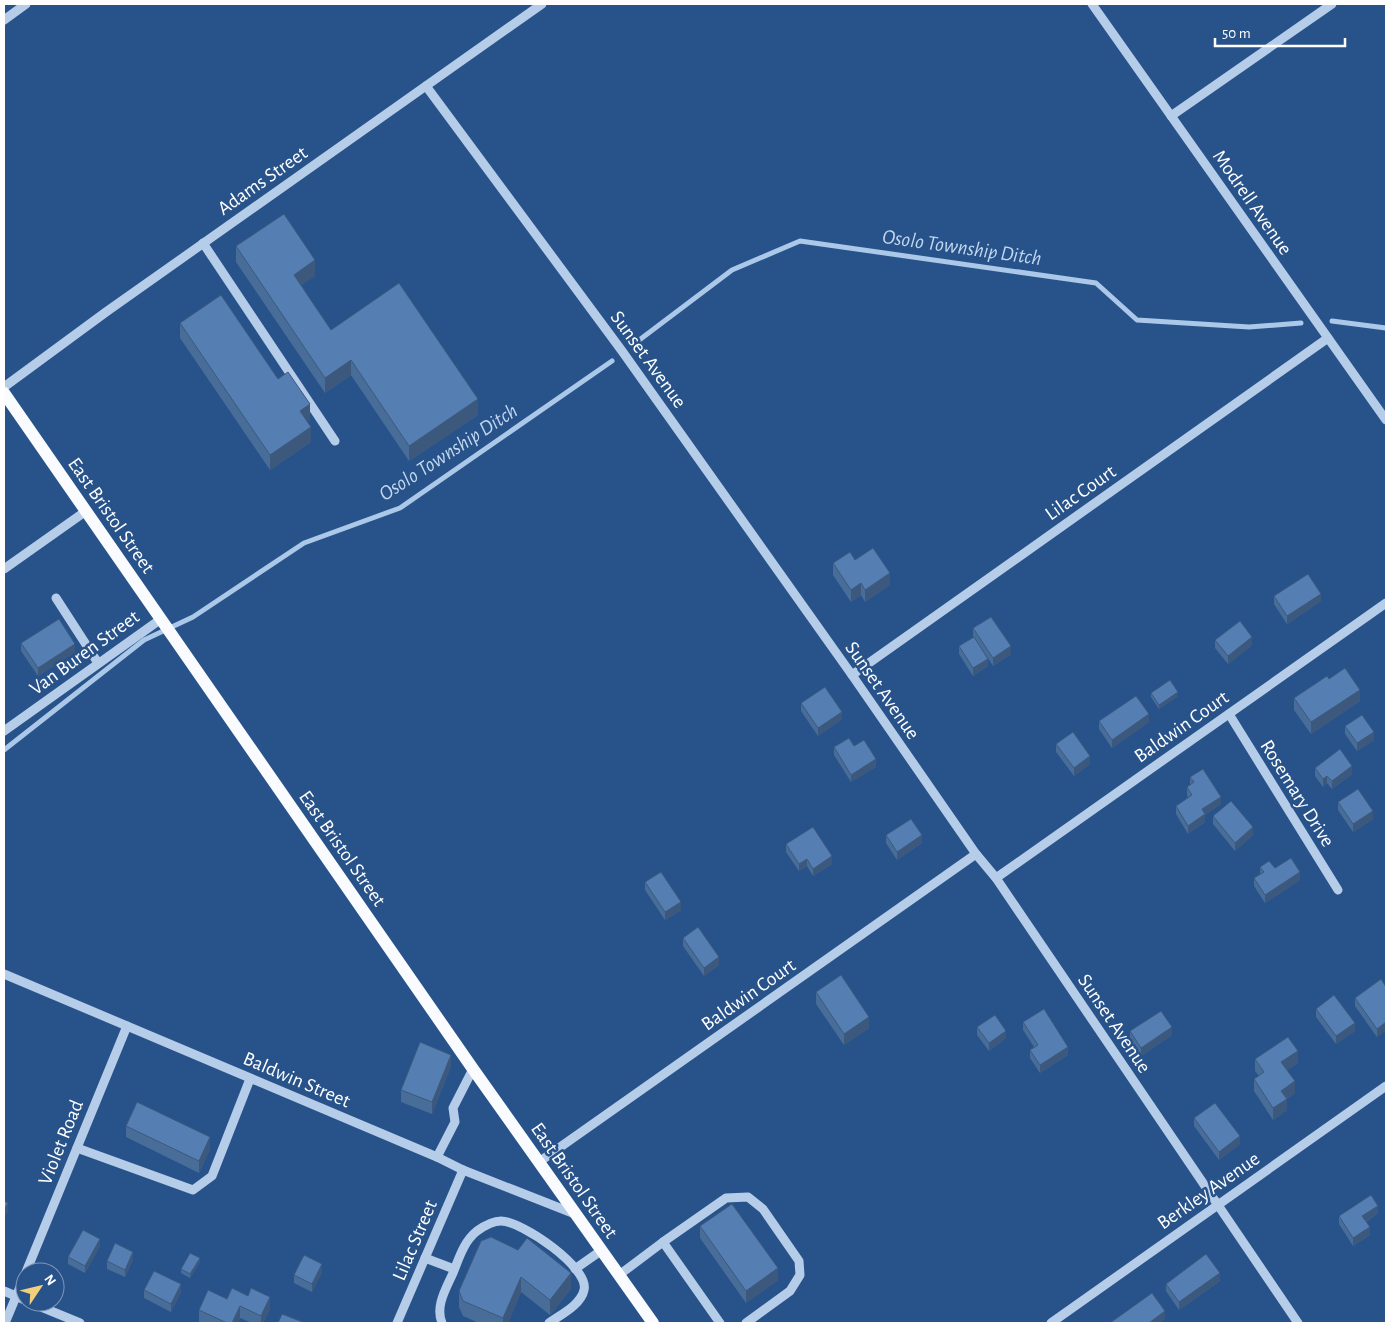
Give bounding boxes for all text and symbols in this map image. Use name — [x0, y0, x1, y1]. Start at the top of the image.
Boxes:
scale bar — [1215, 15, 1345, 47]
text: 50 m — [1222, 26, 1251, 41]
street label: Adams Street — [214, 142, 312, 219]
street label: Modrell Avenue — [1209, 147, 1296, 259]
water label: Osolo Township Ditch — [881, 226, 1043, 270]
street label: Sunset Avenue — [606, 307, 690, 412]
water label: Osolo Township Ditch — [375, 400, 522, 506]
street label: East Bristol Street — [64, 454, 159, 578]
street label: Lilac Court — [1042, 461, 1120, 524]
street label: Van Buren Street — [26, 606, 144, 699]
street label: Sunset Avenue — [841, 638, 923, 743]
street label: Baldwin Court — [1131, 687, 1233, 767]
street label: Rosemary Drive — [1256, 736, 1338, 851]
street label: East Bristol Street — [295, 787, 390, 911]
street label: Baldwin Court — [698, 955, 800, 1035]
street label: Sunset Avenue — [1074, 971, 1154, 1077]
street label: Baldwin Street — [240, 1048, 354, 1112]
street label: Violet Road — [35, 1097, 87, 1188]
street label: East Bristol Street — [527, 1119, 622, 1243]
street label: Berkley Avenue — [1154, 1148, 1263, 1233]
street label: Lilac Street — [389, 1197, 441, 1284]
north arrow — [15, 1262, 65, 1312]
text: N — [41, 1272, 58, 1288]

